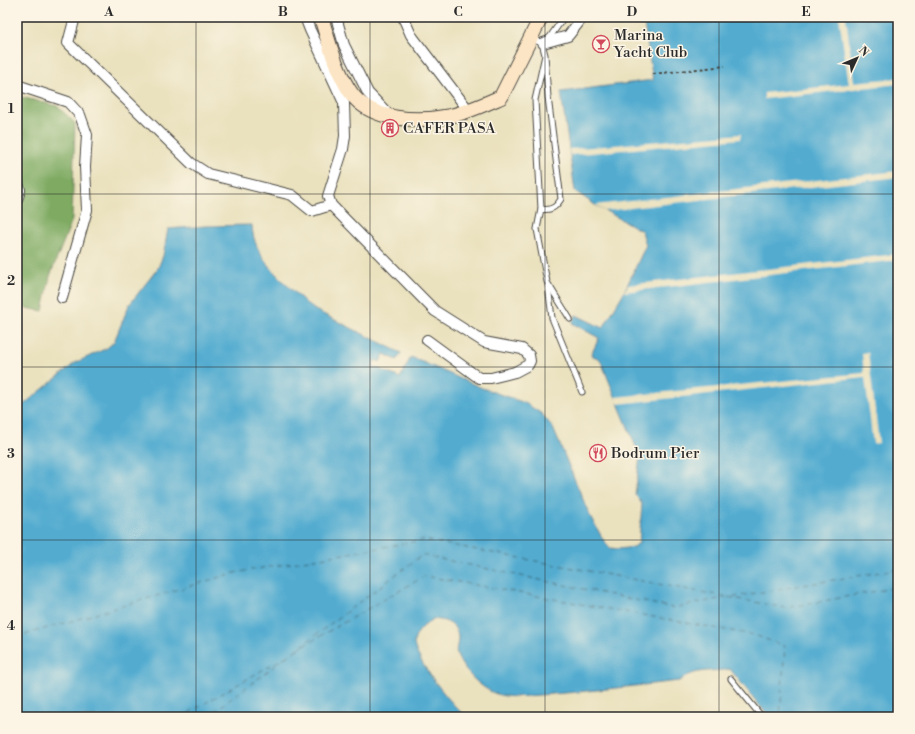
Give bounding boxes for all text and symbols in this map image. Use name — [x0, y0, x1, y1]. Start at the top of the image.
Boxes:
text: A — [103, 4, 114, 20]
text: B — [278, 4, 288, 20]
text: C — [453, 4, 463, 20]
text: D — [627, 4, 637, 20]
text: E — [801, 4, 811, 20]
place label: Marina Yacht Club — [613, 26, 687, 62]
bar icon: Marina Yacht Club — [591, 34, 611, 54]
north arrow — [837, 38, 877, 78]
text: N — [855, 44, 872, 60]
text: 1 — [8, 101, 15, 117]
building icon: CAFER PASA — [380, 118, 400, 138]
place label: CAFER PASA — [403, 119, 496, 138]
text: 2 — [7, 273, 15, 289]
restaurant icon: Bodrum Pier — [588, 443, 608, 463]
place label: Bodrum Pier — [610, 444, 700, 463]
text: 3 — [7, 446, 15, 462]
text: 4 — [7, 618, 16, 634]

